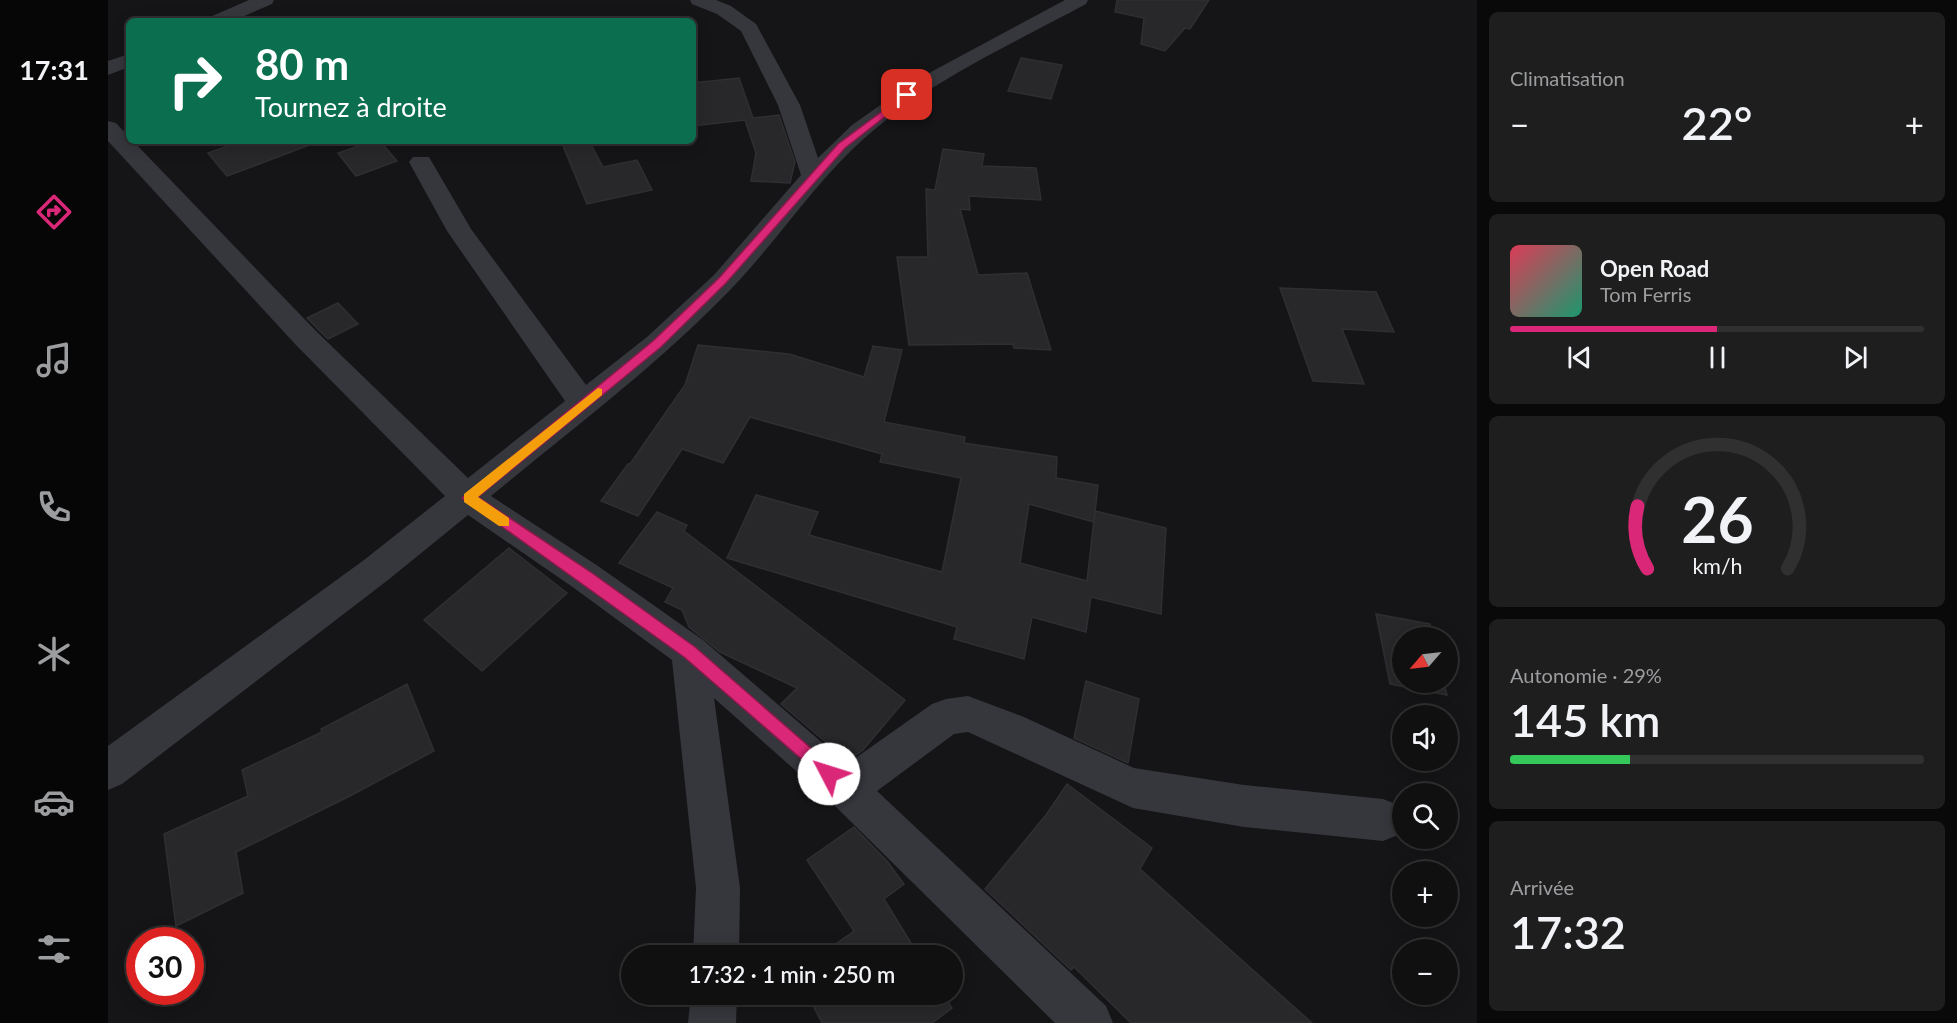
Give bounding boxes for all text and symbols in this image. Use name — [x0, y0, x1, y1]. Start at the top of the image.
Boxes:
text: 80 m — [255, 39, 349, 89]
icon: right — [156, 42, 234, 120]
text: 17:31 — [19, 53, 89, 86]
text: Climatisation — [1510, 66, 1625, 90]
pin — [881, 69, 932, 120]
icon: arrive — [890, 78, 923, 111]
text: Tournez à droite — [255, 90, 447, 123]
text: 22° — [1682, 96, 1752, 150]
text: − — [1510, 104, 1529, 144]
text: + — [1905, 104, 1924, 144]
icon: directions — [33, 191, 75, 233]
text: Open Road — [1600, 255, 1709, 282]
text: Tom Ferris — [1600, 282, 1691, 306]
icon: music — [33, 339, 75, 381]
icon: previous — [1563, 341, 1596, 374]
icon: pause — [1701, 341, 1734, 374]
icon: next — [1839, 341, 1872, 374]
text: 26 — [1681, 481, 1753, 556]
icon: phone — [33, 486, 75, 528]
text: km/h — [1692, 553, 1742, 579]
north arrow — [1392, 627, 1458, 693]
map controls — [1392, 627, 1458, 1005]
icon: climate — [33, 633, 75, 675]
text: Autonomie · 29% — [1510, 663, 1662, 687]
text: 145 km — [1510, 693, 1660, 747]
button: sound — [1392, 705, 1458, 771]
position arrow — [797, 742, 861, 806]
icon: car — [33, 781, 75, 823]
button: search — [1392, 783, 1458, 849]
button: + — [1392, 861, 1458, 927]
text: Arrivée — [1510, 875, 1574, 899]
text: 17:32 — [1510, 905, 1626, 959]
speed limit sign: 30 — [126, 927, 204, 1005]
icon: filters — [33, 928, 75, 970]
button: − — [1392, 939, 1458, 1005]
text: 17:32 · 1 min · 250 m — [689, 961, 895, 988]

